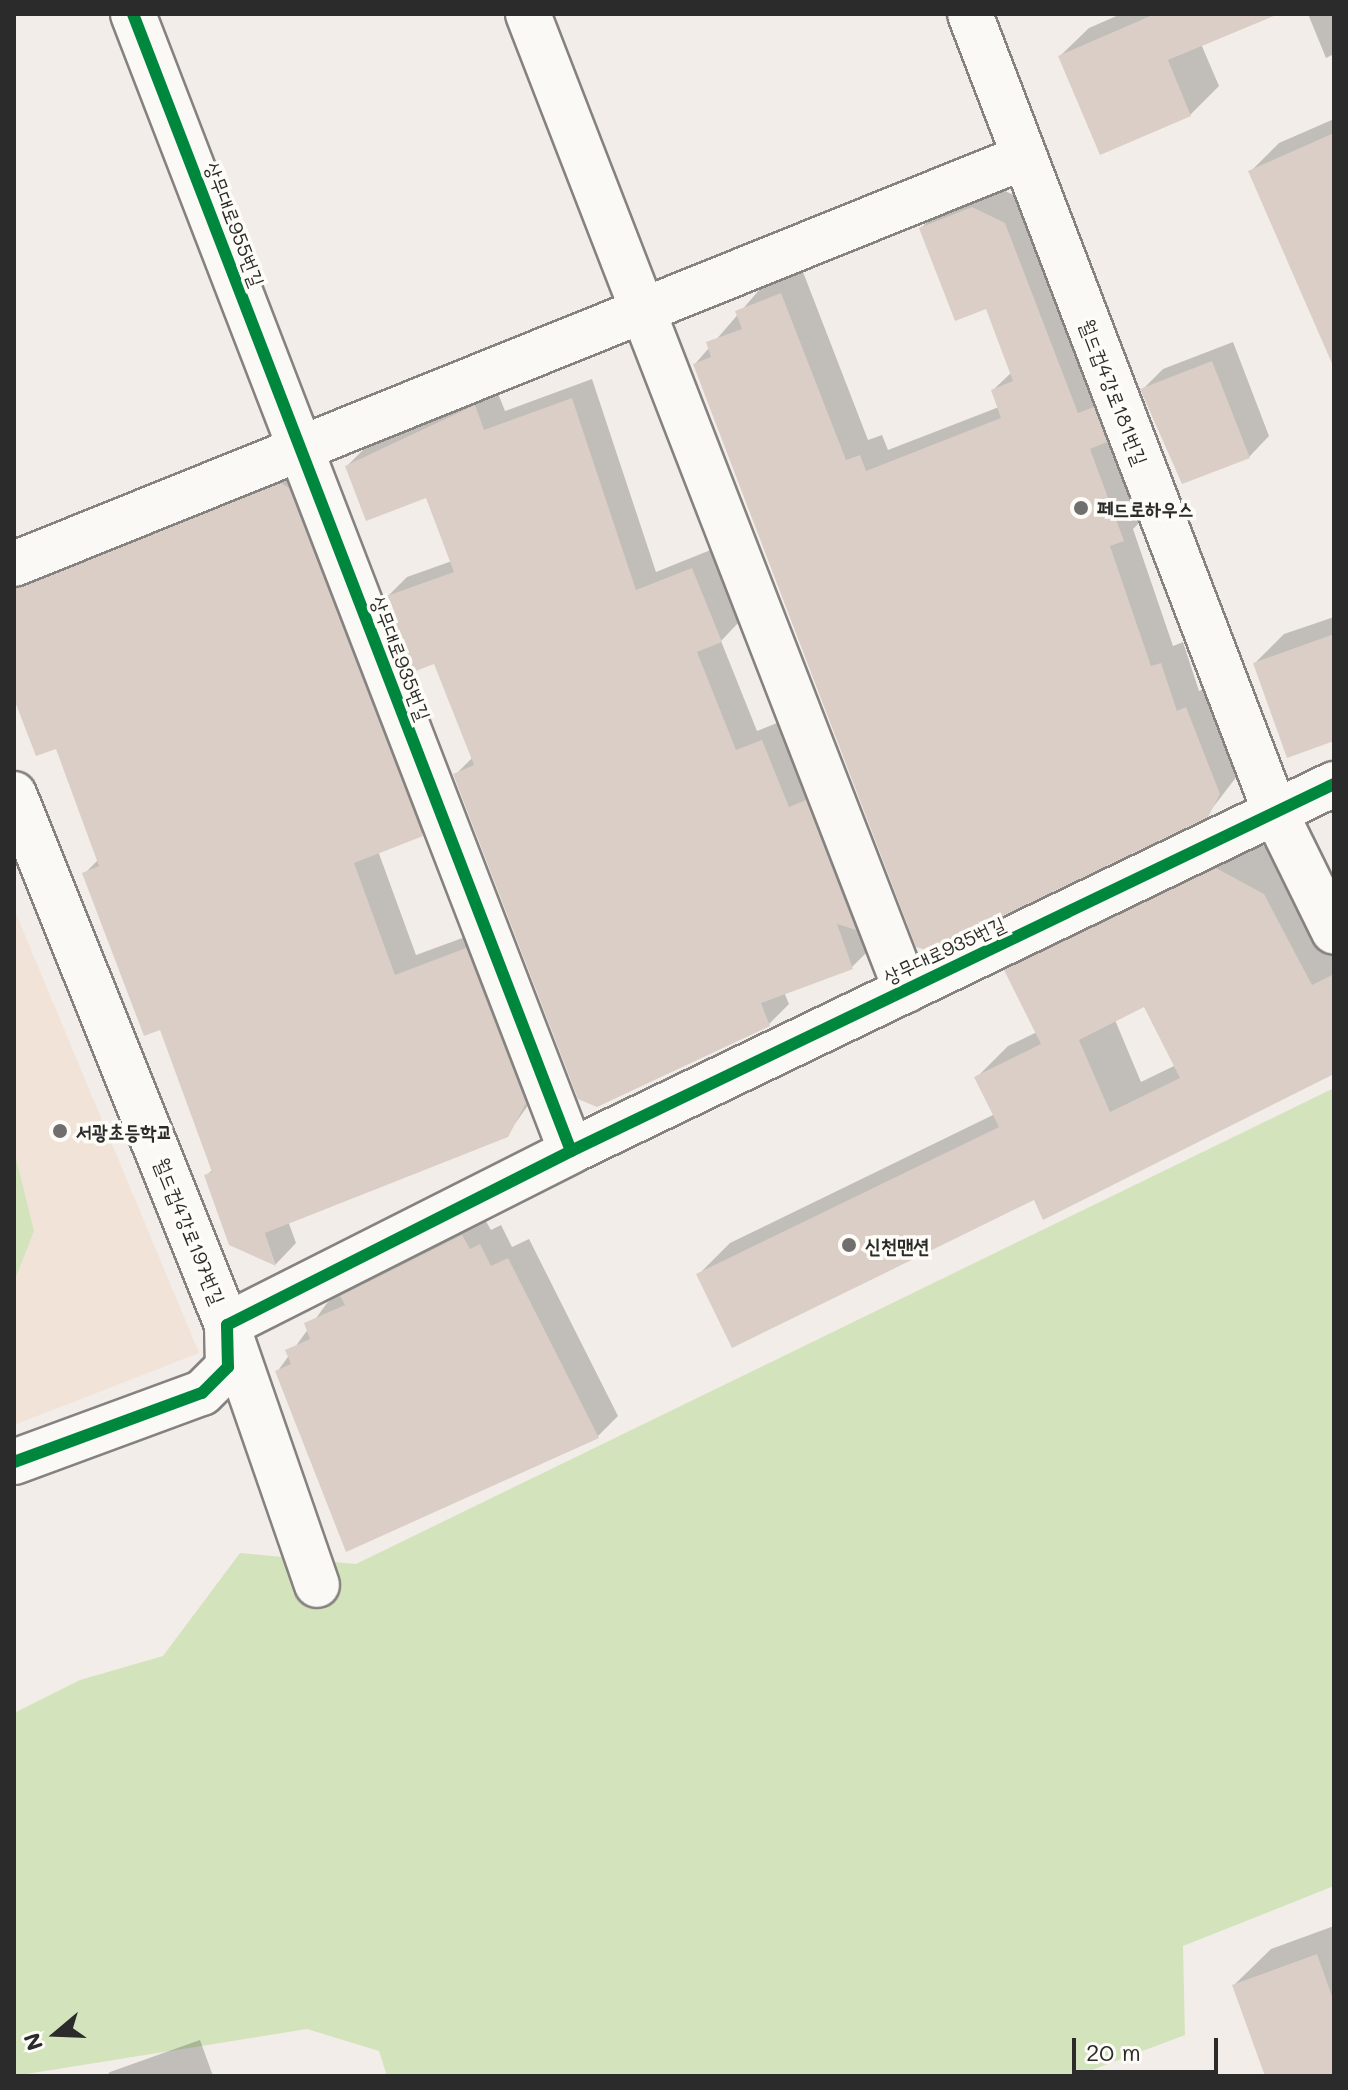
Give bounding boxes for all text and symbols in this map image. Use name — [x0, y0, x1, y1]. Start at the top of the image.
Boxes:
street label: 상무대로955번길 — [200, 158, 270, 290]
street label: 월드컵4강로181번길 — [1075, 316, 1153, 468]
place label: 페드로하우스 — [1097, 496, 1194, 520]
marker: 페드로하우스 — [1072, 499, 1090, 517]
street label: 상무대로935번길 — [366, 592, 436, 724]
street label: 상무대로935번길 — [879, 911, 1009, 989]
place label: 서광초등학교 — [76, 1119, 173, 1143]
marker: 서광초등학교 — [51, 1122, 69, 1140]
street label: 월드컵4강로197번길 — [150, 1154, 230, 1308]
place label: 신천맨션 — [865, 1233, 929, 1257]
marker: 신천맨션 — [840, 1236, 858, 1254]
north arrow — [16, 1994, 96, 2074]
scale bar — [1076, 2022, 1222, 2072]
text: N — [16, 2029, 49, 2055]
text: 20 m — [1086, 2036, 1141, 2067]

